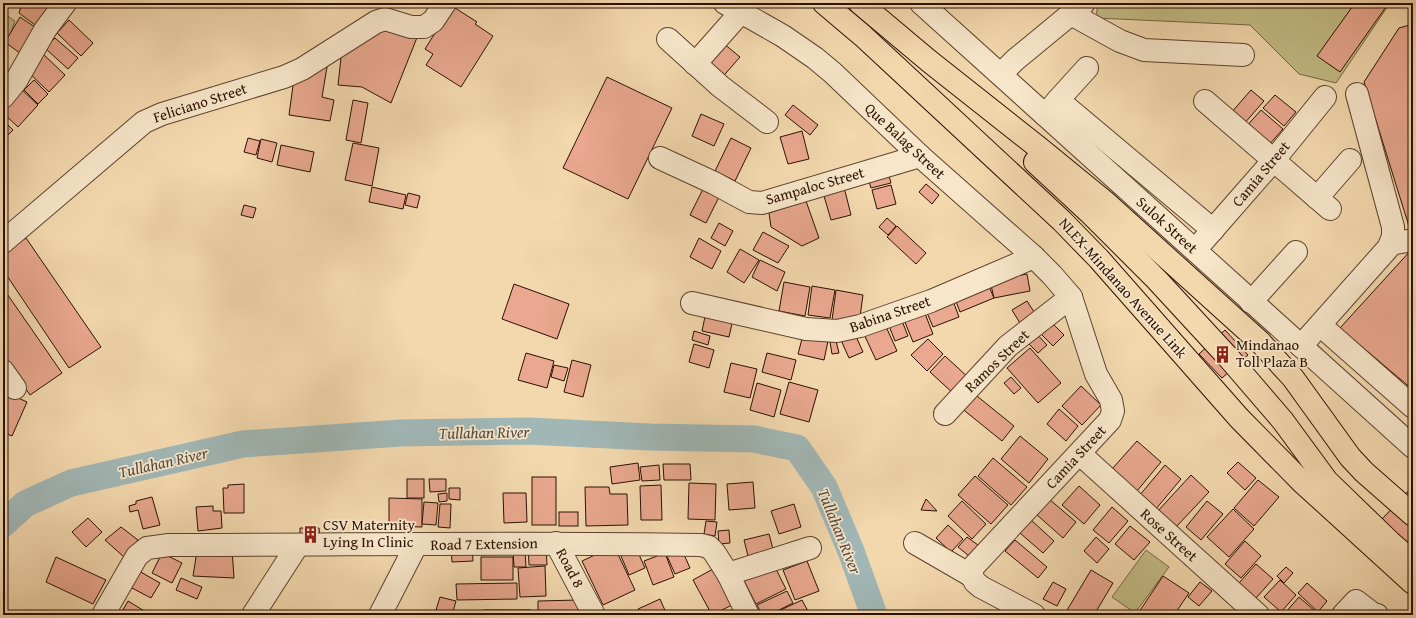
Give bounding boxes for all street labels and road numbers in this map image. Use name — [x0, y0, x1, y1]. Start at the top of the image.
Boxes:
street label: Feliciano Street — [150, 77, 250, 128]
street label: Que Balag Street — [860, 98, 951, 184]
street label: Camia Street — [1227, 136, 1295, 211]
street label: Sampaloc Street — [763, 161, 867, 210]
street label: Sulok Street — [1132, 191, 1203, 258]
street label: NLEX-Mindanao Avenue Link — [1054, 213, 1193, 363]
street label: Babina Street — [847, 290, 934, 337]
street label: Ramos Street — [960, 324, 1034, 397]
street label: Camia Street — [1041, 420, 1111, 493]
street label: Rose Street — [1136, 503, 1203, 566]
street label: Road 7 Extension — [430, 532, 538, 555]
street label: Road 8 — [551, 544, 590, 591]

